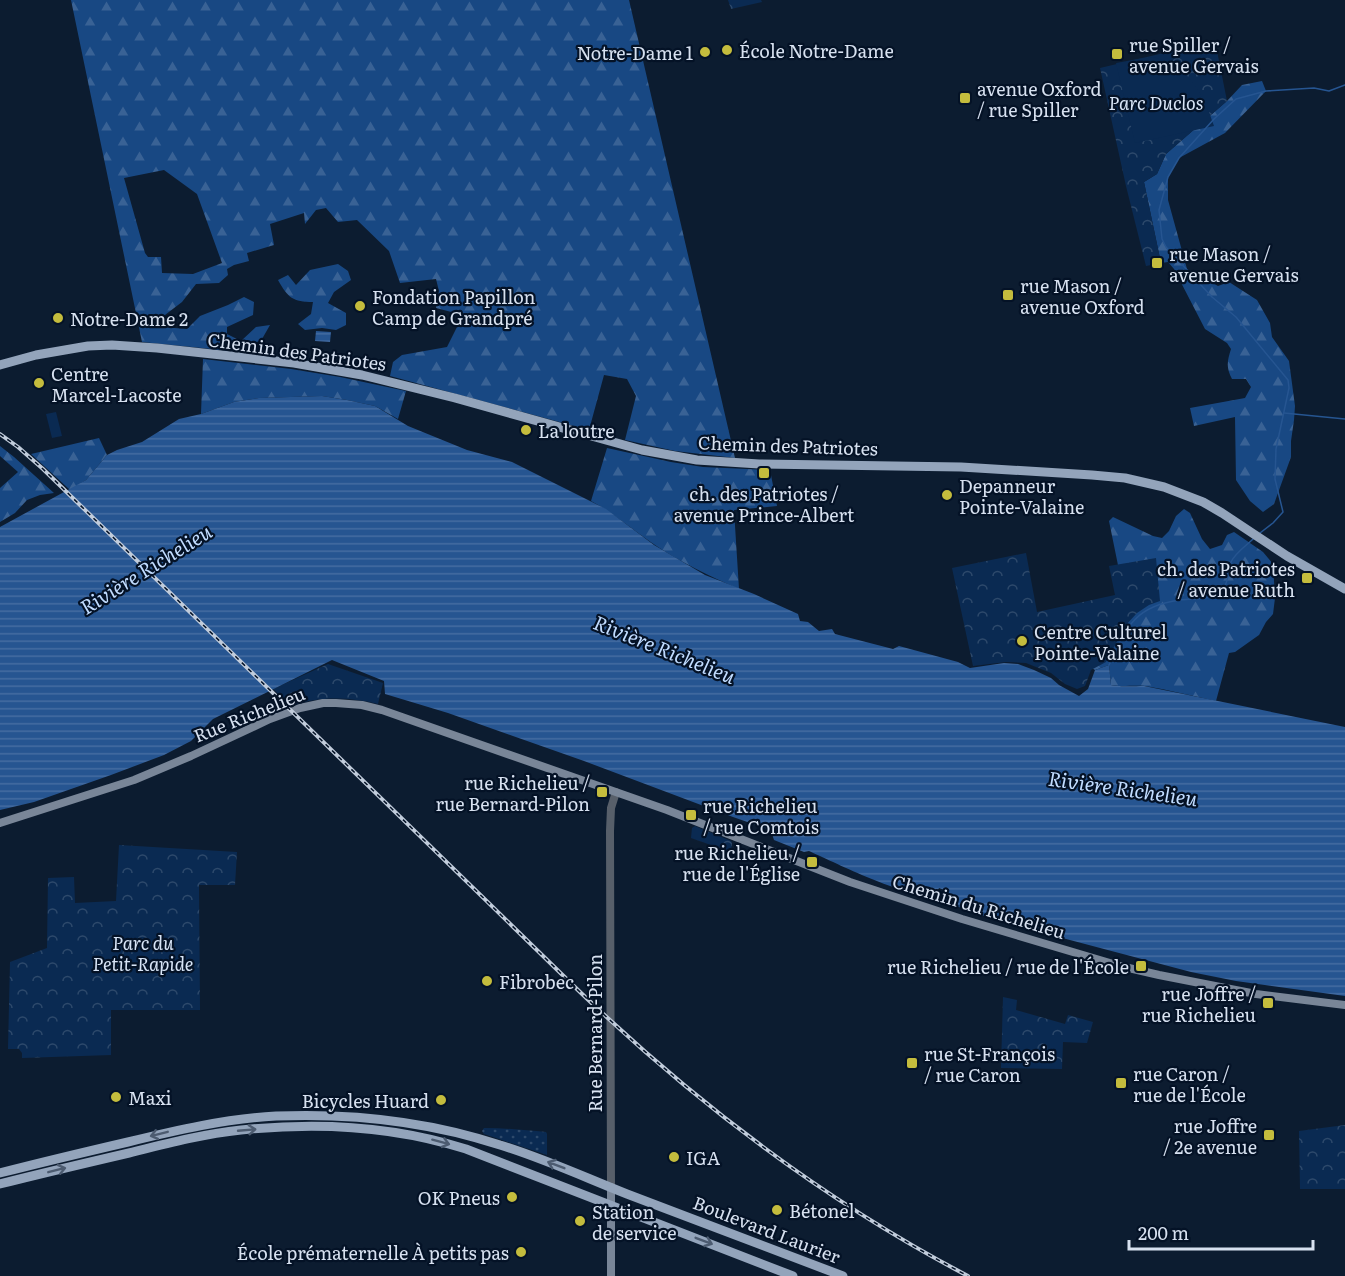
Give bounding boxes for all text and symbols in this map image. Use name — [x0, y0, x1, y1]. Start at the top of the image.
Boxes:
place label: rue Spiller / avenue Gervais — [1129, 31, 1259, 79]
place label: École Notre-Dame — [739, 37, 894, 64]
place label: Notre-Dame 1 — [577, 39, 693, 66]
marker: École Notre-Dame — [720, 43, 734, 57]
marker: Notre-Dame 1 — [698, 45, 712, 59]
marker: rue Spiller / avenue Gervais — [1110, 47, 1124, 61]
place label: avenue Oxford / rue Spiller — [977, 75, 1102, 123]
park label: Parc Duclos — [1109, 89, 1203, 116]
marker: avenue Oxford / rue Spiller — [958, 91, 972, 105]
place label: rue Mason / avenue Gervais — [1169, 240, 1299, 288]
marker: rue Mason / avenue Gervais — [1150, 256, 1164, 270]
place label: rue Mason / avenue Oxford — [1020, 272, 1145, 320]
place label: Fondation Papillon Camp de Grandpré — [372, 283, 536, 331]
marker: rue Mason / avenue Oxford — [1001, 288, 1015, 302]
marker: Fondation Papillon Camp de Grandpré — [353, 299, 367, 313]
place label: Notre-Dame 2 — [70, 305, 188, 332]
marker: Notre-Dame 2 — [51, 311, 65, 325]
street label: Chemin des Patriotes — [206, 325, 388, 377]
place label: Centre Marcel-Lacoste — [51, 360, 182, 408]
marker: Centre Marcel-Lacoste — [32, 376, 46, 390]
place label: La loutre — [538, 417, 615, 444]
marker: La loutre — [519, 423, 533, 437]
street label: Chemin des Patriotes — [698, 428, 878, 462]
marker: ch. des Patriotes / avenue Prince-Albert — [757, 466, 771, 480]
place label: Depanneur Pointe-Valaine — [959, 472, 1084, 520]
place label: ch. des Patriotes / avenue Prince-Albert — [674, 480, 855, 528]
marker: Depanneur Pointe-Valaine — [940, 488, 954, 502]
water label: Rivière Richelieu — [73, 515, 217, 621]
place label: ch. des Patriotes / avenue Ruth — [1157, 555, 1295, 603]
marker: ch. des Patriotes / avenue Ruth — [1300, 571, 1314, 585]
water label: Rivière Richelieu — [590, 606, 741, 690]
place label: Centre Culturel Pointe-Valaine — [1034, 618, 1167, 666]
marker: Centre Culturel Pointe-Valaine — [1015, 634, 1029, 648]
street label: Rue Richelieu — [189, 679, 309, 749]
water label: Rivière Richelieu — [1046, 762, 1200, 812]
place label: rue Richelieu / rue Bernard-Pilon — [435, 769, 590, 817]
marker: rue Richelieu / rue Bernard-Pilon — [595, 785, 609, 799]
place label: rue Richelieu / rue Comtois — [703, 792, 819, 840]
marker: rue Richelieu / rue Comtois — [684, 808, 698, 822]
place label: rue Richelieu / rue de l'Église — [674, 839, 800, 887]
marker: rue Richelieu / rue de l'Église — [805, 855, 819, 869]
street label: Chemin du Richelieu — [889, 867, 1069, 945]
park label: Parc du Petit-Rapide — [93, 929, 193, 977]
place label: rue Richelieu / rue de l'École — [887, 953, 1129, 980]
street label: Rue Bernard-Pilon — [581, 954, 608, 1112]
marker: rue Richelieu / rue de l'École — [1134, 959, 1148, 973]
place label: Fibrobec — [499, 968, 574, 995]
marker: Fibrobec — [480, 974, 494, 988]
place label: rue Joffre / rue Richelieu — [1142, 980, 1256, 1028]
marker: rue Joffre / rue Richelieu — [1261, 996, 1275, 1010]
place label: rue St-François / rue Caron — [924, 1040, 1055, 1088]
marker: rue St-François / rue Caron — [905, 1056, 919, 1070]
place label: rue Caron / rue de l'École — [1133, 1060, 1246, 1108]
marker: rue Caron / rue de l'École — [1114, 1076, 1128, 1090]
place label: Maxi — [128, 1084, 172, 1111]
place label: Bicycles Huard — [302, 1087, 429, 1114]
marker: Maxi — [109, 1090, 123, 1104]
marker: Bicycles Huard — [434, 1093, 448, 1107]
place label: rue Joffre / 2e avenue — [1163, 1112, 1257, 1160]
one-way arrow — [237, 1124, 257, 1135]
marker: rue Joffre / 2e avenue — [1262, 1128, 1276, 1142]
one-way arrow — [150, 1129, 169, 1141]
one-way arrow — [431, 1137, 450, 1148]
place label: IGA — [686, 1144, 720, 1171]
marker: IGA — [667, 1150, 681, 1164]
one-way arrow — [548, 1159, 566, 1170]
one-way arrow — [47, 1164, 66, 1176]
place label: OK Pneus — [418, 1184, 500, 1211]
street label: Boulevard Laurier — [689, 1188, 845, 1270]
marker: OK Pneus — [505, 1190, 519, 1204]
place label: Bétonel — [789, 1197, 854, 1224]
place label: Station de service — [592, 1198, 676, 1246]
marker: Bétonel — [770, 1203, 784, 1217]
scale bar — [1129, 1213, 1314, 1251]
marker: Station de service — [573, 1214, 587, 1228]
text: 200 m — [1138, 1219, 1189, 1246]
one-way arrow — [695, 1236, 713, 1247]
place label: École prématernelle À petits pas — [237, 1239, 509, 1266]
marker: École prématernelle À petits pas — [514, 1245, 528, 1259]

